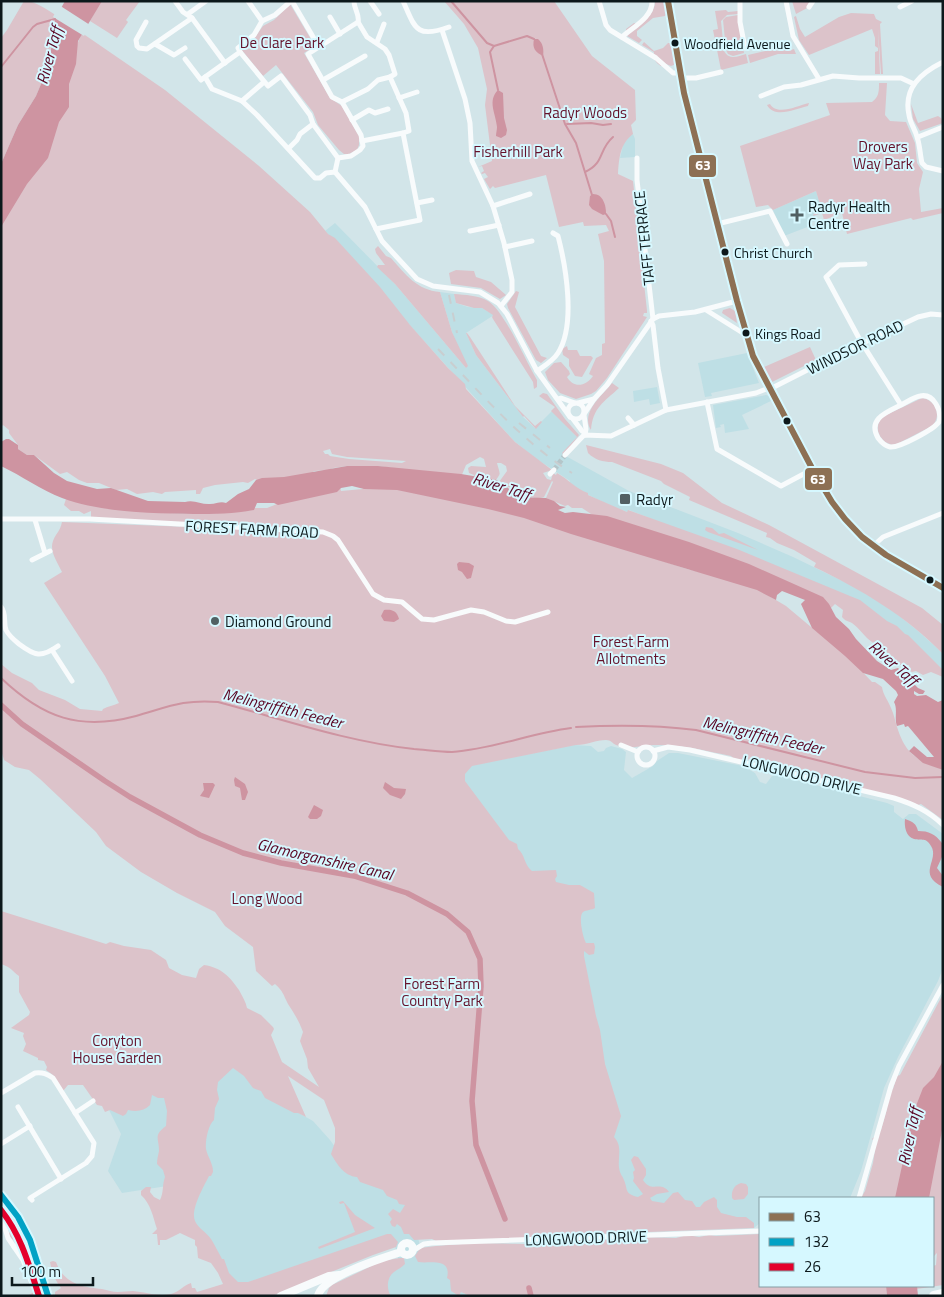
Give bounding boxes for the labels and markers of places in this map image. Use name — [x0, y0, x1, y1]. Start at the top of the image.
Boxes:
place label: Woodfield Avenue — [684, 33, 791, 54]
marker: Woodfield Avenue — [670, 38, 680, 48]
place label: Radyr Health Centre — [808, 195, 890, 235]
marker: Radyr Health Centre — [790, 208, 804, 222]
place label: Christ Church — [734, 242, 812, 263]
marker: Christ Church — [720, 247, 730, 257]
place label: Kings Road — [755, 323, 821, 344]
marker: Kings Road — [741, 328, 751, 338]
unlabelled marker — [782, 416, 792, 426]
place label: Radyr — [636, 488, 673, 511]
marker: Radyr — [618, 492, 632, 506]
unlabelled marker — [925, 575, 935, 585]
place label: Diamond Ground — [225, 610, 331, 633]
marker: Diamond Ground — [209, 615, 221, 627]

